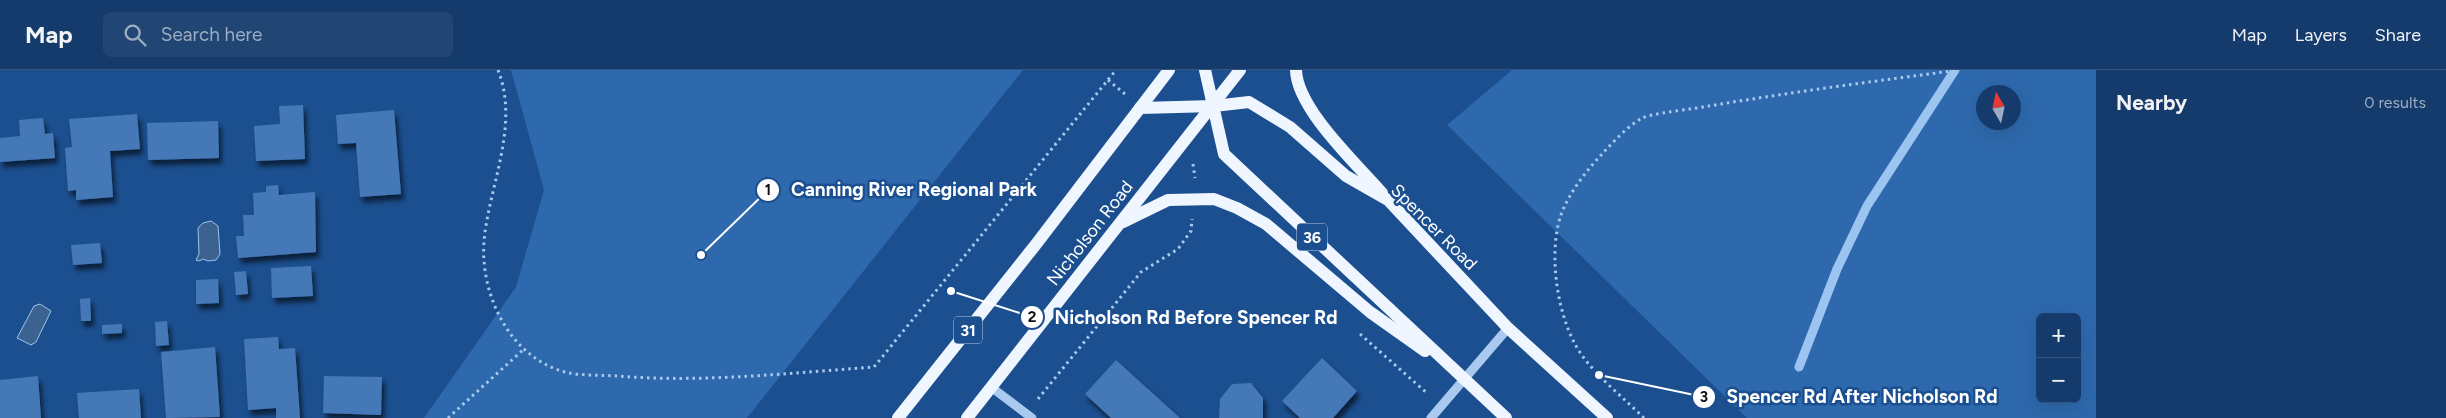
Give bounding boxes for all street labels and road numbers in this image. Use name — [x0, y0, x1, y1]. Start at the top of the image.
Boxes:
street label: Nicholson Road — [1042, 176, 1138, 290]
street label: Spencer Road — [1386, 179, 1482, 275]
road number: 36 — [1297, 224, 1327, 250]
road number: 31 — [954, 316, 982, 344]

